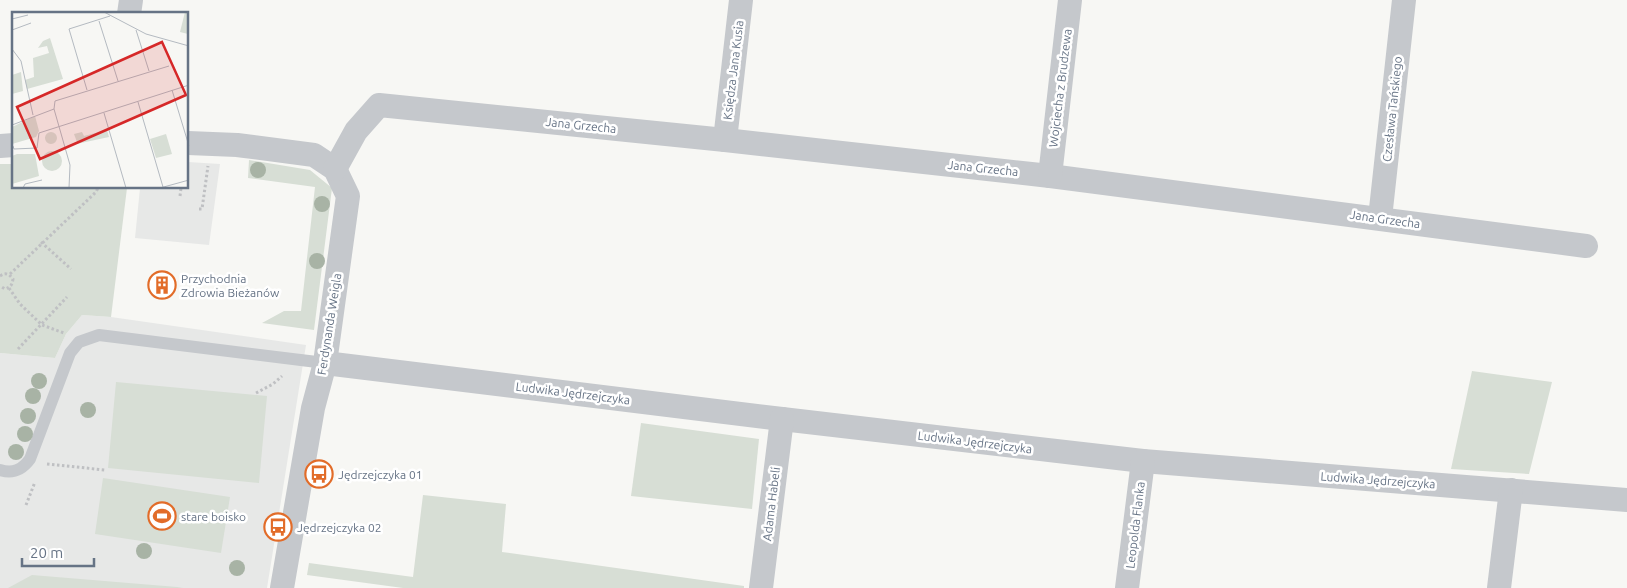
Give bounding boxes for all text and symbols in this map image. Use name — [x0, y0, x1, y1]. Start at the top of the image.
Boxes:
inset map — [12, 12, 189, 189]
street label: Księdza Jana Kusia — [720, 20, 746, 120]
street label: Wojciecha z Brudzewa — [1046, 28, 1074, 148]
street label: Czesława Tańskiego — [1380, 56, 1404, 162]
street label: Jana Grzecha — [545, 115, 617, 135]
street label: Jana Grzecha — [947, 158, 1019, 178]
street label: Jana Grzecha — [1349, 208, 1421, 230]
building icon: Przychodnia Zdrowia Bieżanów — [147, 270, 177, 300]
place label: Przychodnia Zdrowia Bieżanów — [181, 272, 280, 299]
street label: Ferdynanda Weigla — [315, 272, 343, 376]
street label: Ludwika Jędrzejczyka — [515, 380, 631, 406]
street label: Ludwika Jędrzejczyka — [917, 429, 1033, 455]
bus stop icon: Jędrzejczyka 01 — [304, 459, 334, 489]
street label: Adama Habeli — [760, 466, 782, 542]
place label: Jędrzejczyka 01 — [338, 468, 422, 481]
street label: Ludwika Jędrzejczyka — [1320, 469, 1436, 491]
street label: Leopolda Flanka — [1123, 481, 1147, 569]
sports icon: stare boisko — [147, 501, 177, 531]
place label: stare boisko — [181, 510, 246, 523]
bus stop icon: Jędrzejczyka 02 — [263, 512, 293, 542]
place label: Jędrzejczyka 02 — [297, 521, 381, 534]
scale bar — [22, 536, 95, 568]
text: 20 m — [30, 544, 63, 561]

